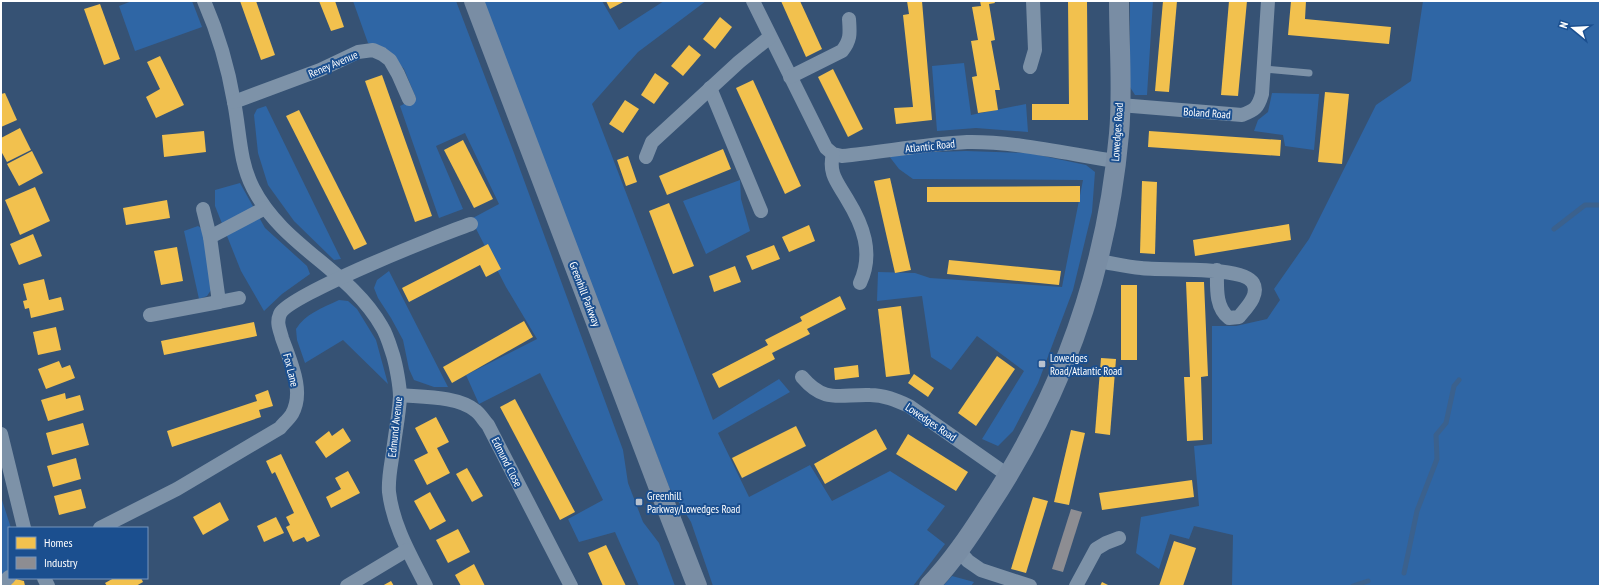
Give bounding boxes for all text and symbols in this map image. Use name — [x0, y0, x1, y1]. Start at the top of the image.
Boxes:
north arrow — [1553, 8, 1593, 48]
text: N — [1556, 20, 1571, 30]
street label: Reney Avenue — [306, 47, 360, 81]
street label: Lowedges Road — [1108, 102, 1126, 162]
street label: Boland Road — [1183, 104, 1231, 122]
street label: Atlantic Road — [904, 136, 956, 156]
street label: Greenhill Parkway — [566, 260, 604, 329]
place label: Lowedges Road/Atlantic Road — [1050, 351, 1122, 378]
street label: Fox Lane — [280, 352, 302, 389]
marker: Lowedges Road/Atlantic Road — [1037, 359, 1047, 369]
street label: Edmund Avenue — [385, 396, 405, 458]
street label: Lowedges Road — [903, 400, 959, 444]
street label: Edmund Close — [489, 435, 526, 490]
place label: Greenhill Parkway/Lowedges Road — [647, 489, 740, 516]
marker: Greenhill Parkway/Lowedges Road — [634, 497, 644, 507]
legend — [8, 527, 148, 579]
text: Homes — [44, 535, 72, 550]
text: Industry — [44, 555, 78, 570]

